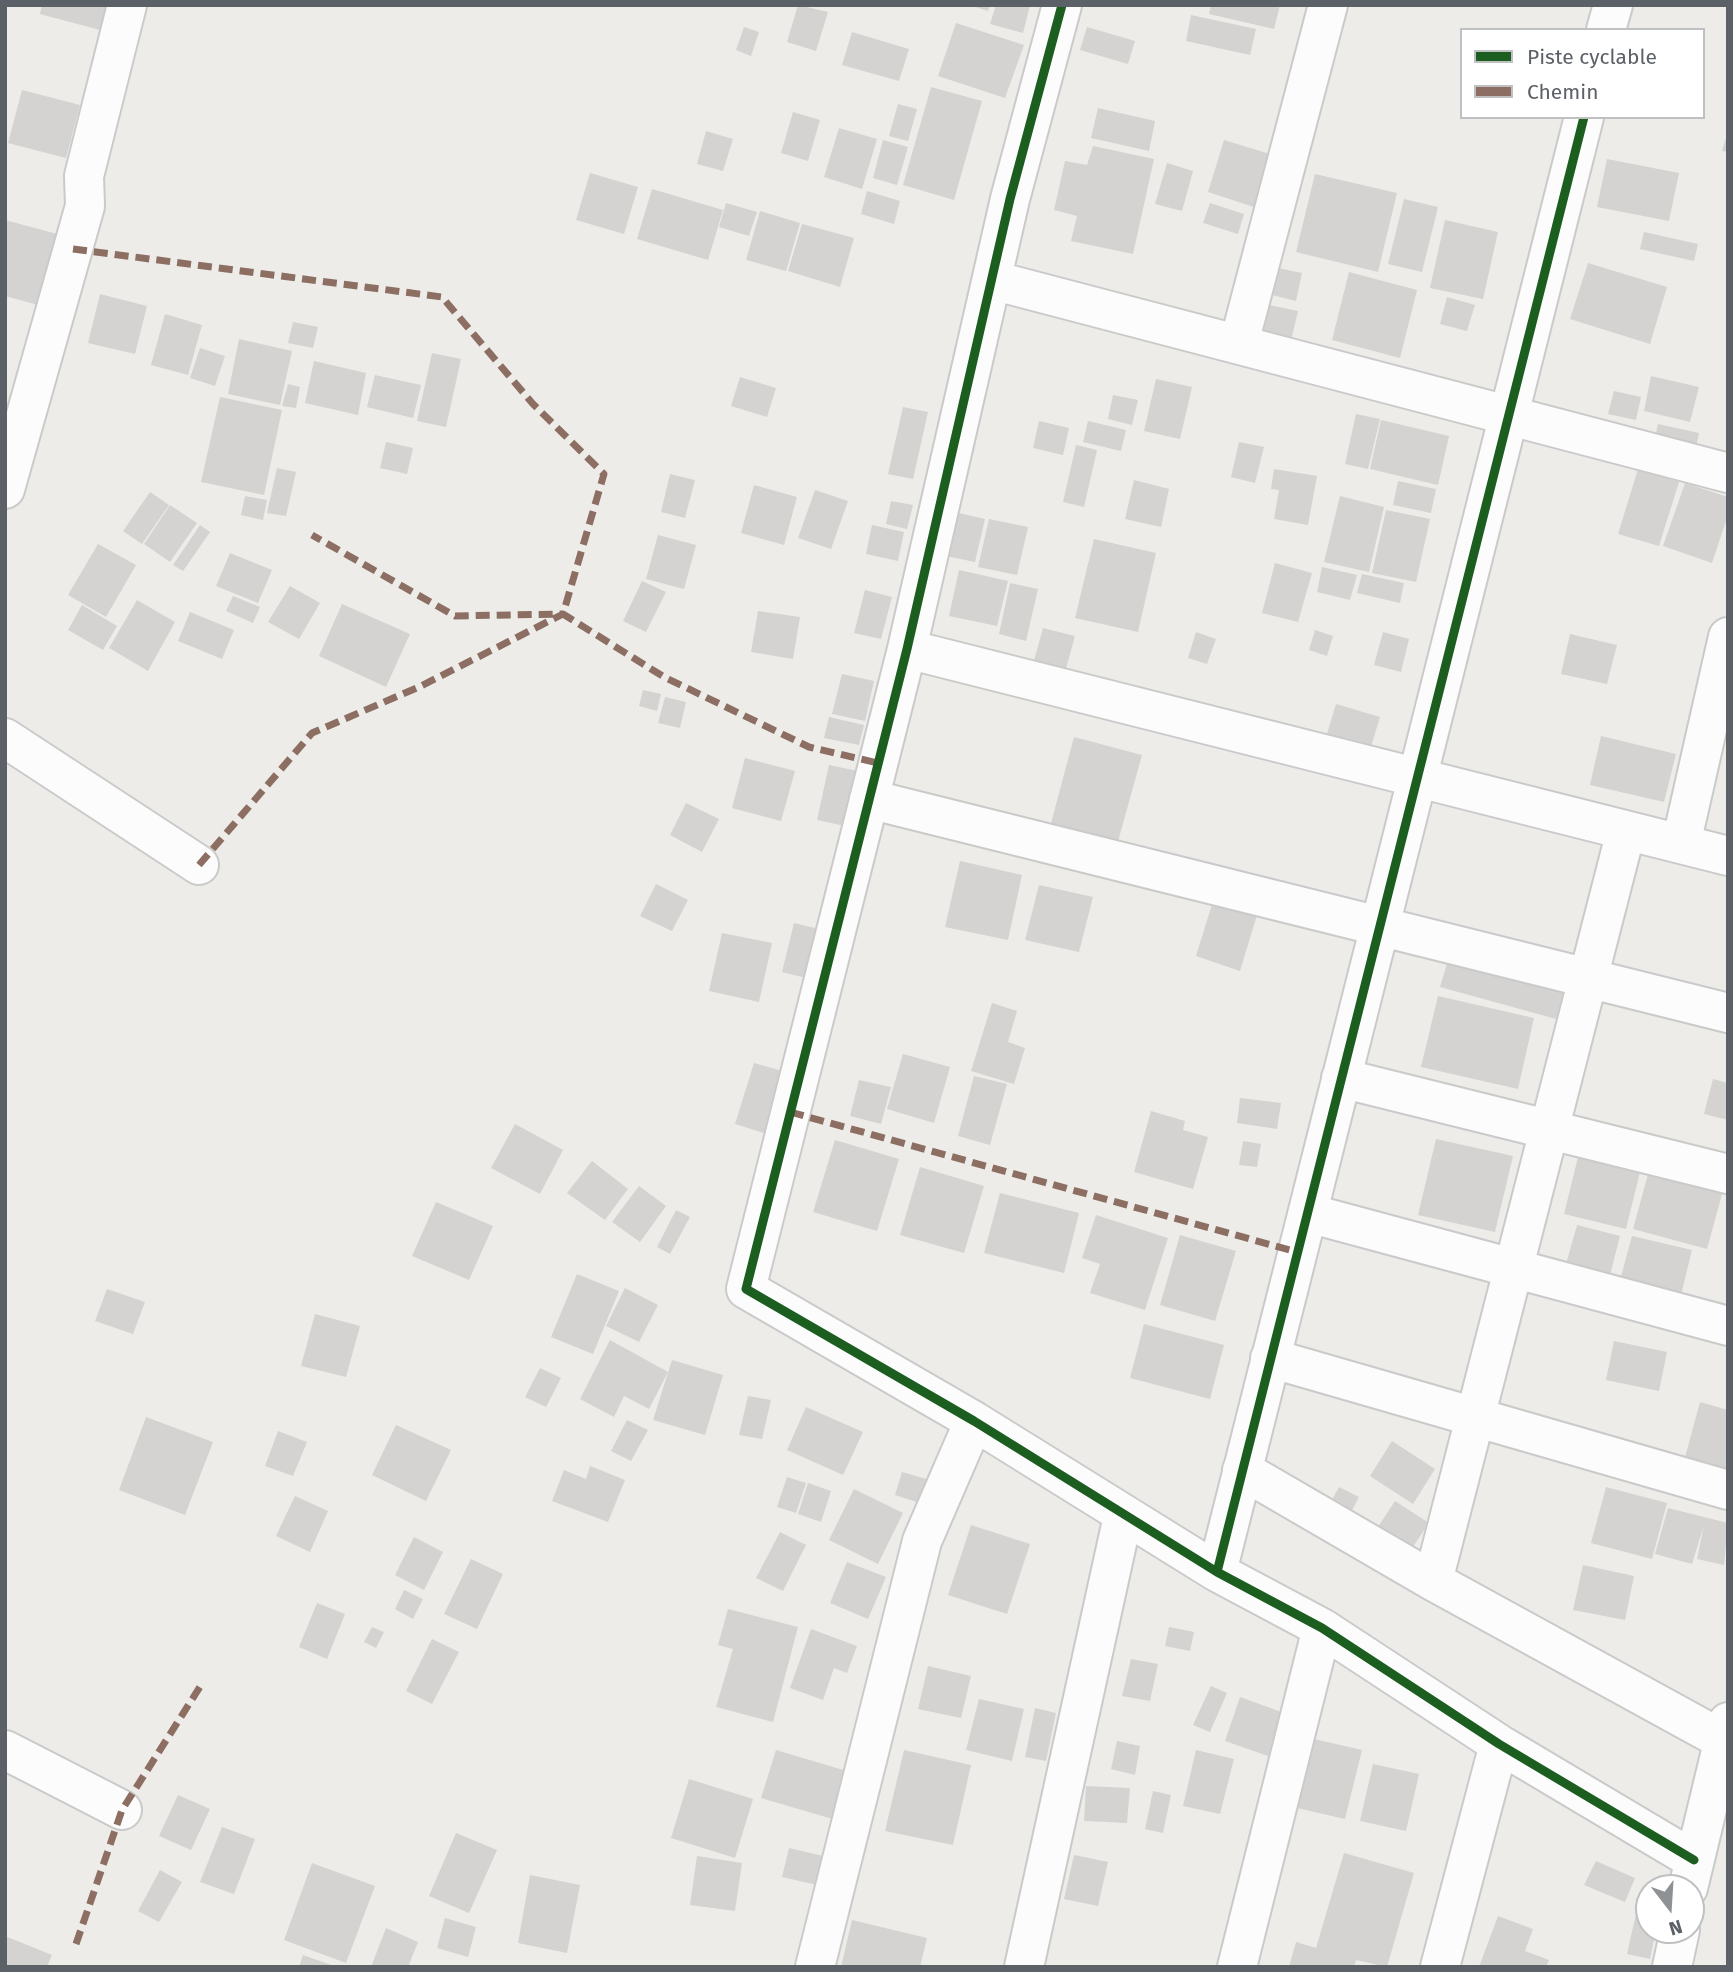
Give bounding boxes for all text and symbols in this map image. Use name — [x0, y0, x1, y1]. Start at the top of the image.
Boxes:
legend — [1460, 28, 1705, 119]
text: Piste cyclable — [1527, 44, 1657, 70]
text: Chemin — [1527, 79, 1599, 105]
north arrow — [1635, 1874, 1705, 1944]
text: N — [1666, 1915, 1685, 1940]

